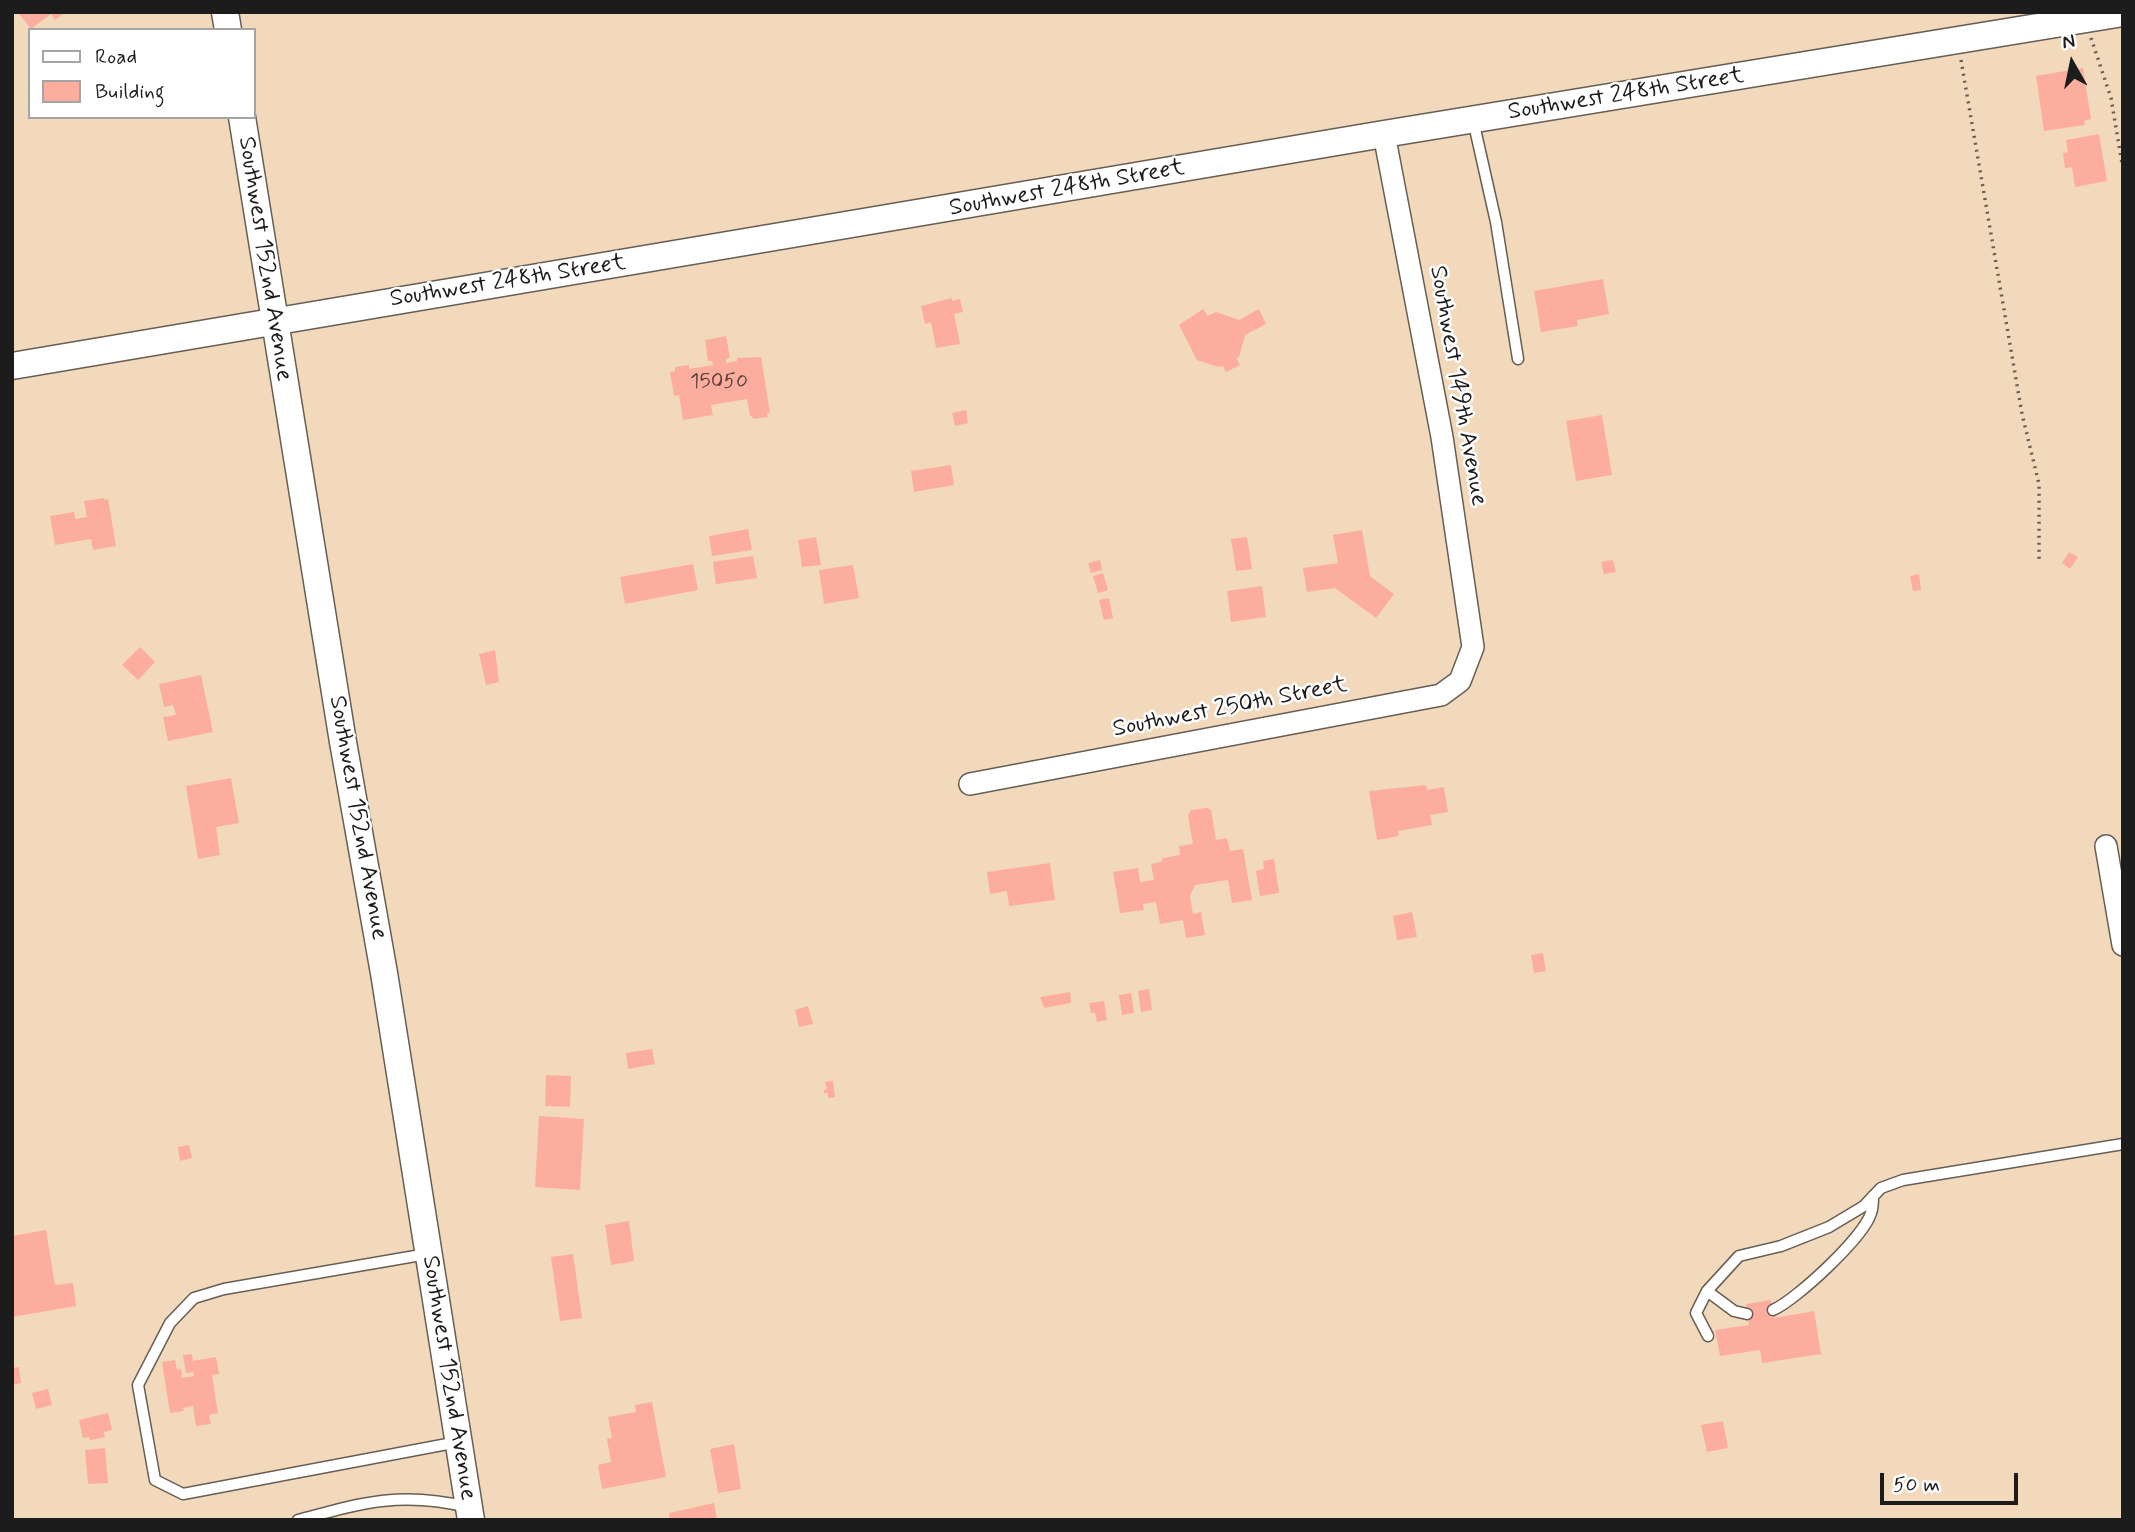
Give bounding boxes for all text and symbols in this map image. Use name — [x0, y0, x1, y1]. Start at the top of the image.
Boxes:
legend — [28, 28, 256, 119]
north arrow — [2037, 28, 2107, 98]
text: N — [2060, 28, 2077, 55]
text: Road — [95, 43, 137, 71]
street label: Southwest 248th Street — [1506, 62, 1746, 128]
text: Building — [95, 78, 165, 106]
street label: Southwest 152nd Avenue — [230, 135, 298, 383]
street label: Southwest 248th Street — [947, 154, 1187, 224]
street label: Southwest 248th Street — [388, 249, 628, 315]
street label: Southwest 149th Avenue — [1422, 264, 1492, 508]
house number: 15050 — [690, 370, 748, 396]
street label: Southwest 250th Street — [1110, 671, 1350, 745]
street label: Southwest 152nd Avenue — [321, 694, 393, 942]
street label: Southwest 152nd Avenue — [414, 1254, 482, 1502]
scale bar — [1883, 1458, 2021, 1502]
text: 50 m — [1893, 1471, 1940, 1499]

